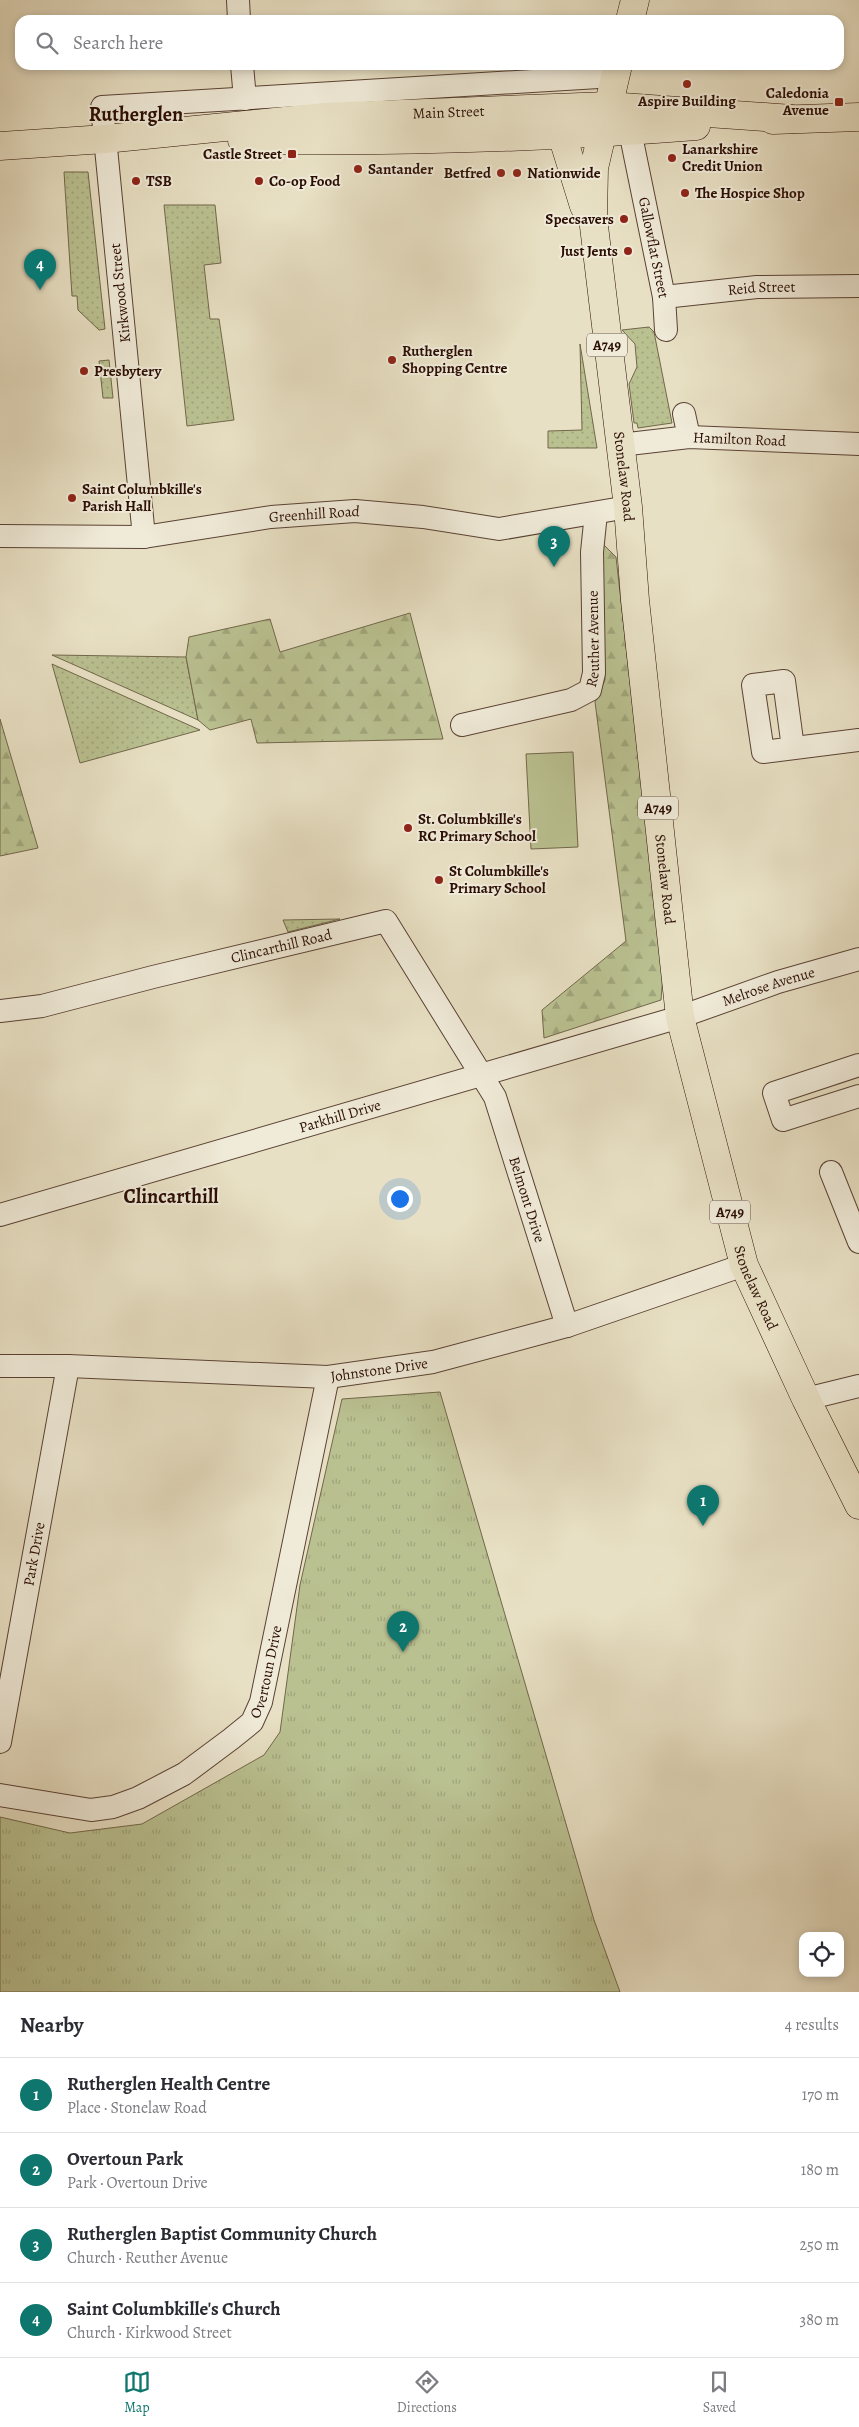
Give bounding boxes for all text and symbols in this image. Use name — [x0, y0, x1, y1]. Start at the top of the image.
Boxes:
search box — [15, 15, 844, 70]
icon: search — [33, 29, 61, 57]
text: Search here — [73, 30, 163, 56]
marker: Aspire Building — [681, 78, 693, 90]
place label: Caledonia Avenue — [766, 83, 830, 120]
place label: Aspire Building — [637, 91, 736, 111]
marker: Caledonia Avenue — [833, 96, 845, 108]
district label: Rutherglen — [89, 101, 183, 128]
street label: Main Street — [412, 101, 485, 124]
place label: Lanarkshire Credit Union — [682, 139, 763, 176]
place label: Castle Street — [203, 144, 282, 164]
marker: Castle Street — [286, 148, 298, 160]
marker: Lanarkshire Credit Union — [666, 152, 678, 164]
place label: Santander — [368, 159, 433, 179]
marker: Santander — [352, 163, 364, 175]
place label: Betfred — [444, 163, 492, 183]
place label: Nationwide — [527, 163, 601, 183]
marker: Betfred — [495, 167, 507, 179]
marker: Nationwide — [511, 167, 523, 179]
place label: TSB — [146, 171, 172, 191]
place label: Co-op Food — [269, 171, 341, 191]
marker: TSB — [130, 175, 142, 187]
marker: Co-op Food — [253, 175, 265, 187]
place label: The Hospice Shop — [695, 183, 805, 203]
marker: The Hospice Shop — [679, 187, 691, 199]
street label: Gallowflat Street — [634, 195, 674, 300]
place label: Specsavers — [545, 209, 614, 229]
marker: Specsavers — [618, 213, 630, 225]
place label: Just Jents — [560, 241, 618, 261]
street label: Kirkwood Street — [105, 242, 135, 344]
marker: Just Jents — [622, 245, 634, 257]
pin: 4 — [24, 249, 56, 290]
street label: Reid Street — [727, 277, 795, 300]
road number: A749 — [587, 334, 627, 356]
place label: Rutherglen Shopping Centre — [402, 341, 507, 378]
marker: Rutherglen Shopping Centre — [386, 354, 398, 366]
place label: Presbytery — [94, 361, 162, 381]
marker: Presbytery — [78, 365, 90, 377]
street label: Hamilton Road — [692, 427, 787, 451]
street label: Stonelaw Road — [609, 430, 639, 523]
place label: Saint Columbkille's Parish Hall — [82, 479, 202, 516]
marker: Saint Columbkille's Parish Hall — [66, 492, 78, 504]
street label: Greenhill Road — [268, 501, 361, 527]
pin: 3 — [538, 526, 570, 567]
street label: Reuther Avenue — [581, 590, 604, 689]
road number: A749 — [638, 796, 678, 820]
place label: St. Columbkille's RC Primary School — [418, 809, 536, 846]
marker: St. Columbkille's RC Primary School — [402, 822, 414, 834]
street label: Stonelaw Road — [650, 833, 680, 926]
place label: St Columbkille's Primary School — [449, 861, 549, 898]
marker: St Columbkille's Primary School — [433, 874, 445, 886]
street label: Clincarthill Road — [229, 924, 335, 968]
street label: Melrose Avenue — [720, 962, 817, 1011]
street label: Parkhill Drive — [297, 1095, 383, 1137]
street label: Belmont Drive — [504, 1154, 550, 1245]
district label: Clincarthill — [124, 1183, 219, 1210]
your location — [387, 1186, 413, 1212]
road number: A749 — [710, 1200, 750, 1224]
street label: Stonelaw Road — [729, 1243, 783, 1334]
street label: Johnstone Drive — [329, 1353, 430, 1387]
pin: 1 — [687, 1485, 719, 1526]
street label: Park Drive — [18, 1520, 50, 1588]
pin: 2 — [387, 1611, 419, 1652]
street label: Overtoun Drive — [245, 1623, 287, 1722]
map controls — [799, 1932, 844, 1977]
button: locate — [799, 1932, 844, 1977]
text: Nearby — [20, 2011, 83, 2039]
text: 4 results — [785, 2014, 839, 2036]
text: Rutherglen Health Centre — [67, 2071, 270, 2097]
text: 1 — [33, 2084, 39, 2106]
text: 170 m — [802, 2084, 839, 2106]
text: Place · Stonelaw Road — [67, 2097, 207, 2119]
text: Overtoun Park — [67, 2146, 183, 2172]
text: 2 — [32, 2159, 40, 2181]
text: 180 m — [801, 2159, 839, 2181]
text: Park · Overtoun Drive — [67, 2172, 208, 2194]
text: Rutherglen Baptist Community Church — [67, 2221, 377, 2247]
text: 3 — [33, 2234, 39, 2256]
text: 250 m — [800, 2234, 839, 2256]
text: Church · Reuther Avenue — [67, 2247, 228, 2269]
text: Saint Columbkille's Church — [67, 2296, 281, 2322]
text: 4 — [32, 2309, 40, 2331]
text: 380 m — [800, 2309, 839, 2331]
text: Church · Kirkwood Street — [67, 2322, 232, 2344]
tab: Map — [123, 2368, 151, 2417]
tab: Directions — [397, 2368, 457, 2417]
tab: Saved — [703, 2368, 736, 2417]

